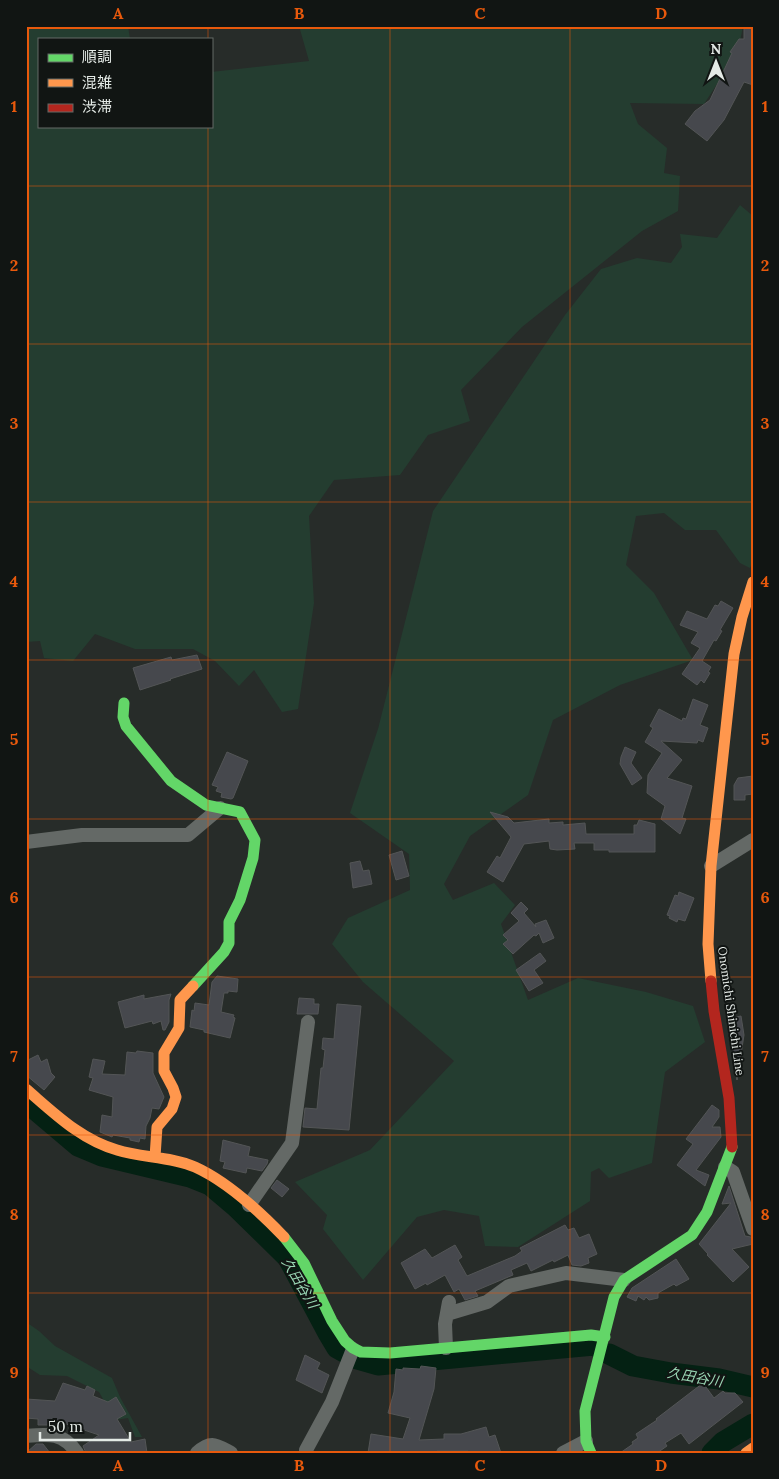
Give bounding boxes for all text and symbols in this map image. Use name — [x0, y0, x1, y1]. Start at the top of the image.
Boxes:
text: A — [113, 3, 124, 23]
text: B — [294, 3, 305, 23]
text: C — [474, 3, 486, 23]
text: D — [655, 3, 667, 23]
legend — [38, 38, 212, 128]
north arrow — [692, 38, 742, 88]
text: N — [711, 40, 722, 58]
text: 順調 — [82, 47, 112, 66]
text: 混雑 — [82, 73, 112, 92]
text: 1 — [11, 96, 17, 116]
text: 1 — [762, 96, 768, 116]
text: 渋滞 — [82, 97, 112, 116]
text: 2 — [10, 255, 18, 275]
text: 2 — [761, 255, 769, 275]
text: 3 — [10, 413, 19, 433]
text: 3 — [761, 413, 770, 433]
text: 4 — [10, 571, 19, 591]
text: 4 — [761, 571, 770, 591]
text: 5 — [10, 729, 19, 749]
text: 5 — [761, 729, 770, 749]
text: 6 — [9, 887, 19, 907]
text: 6 — [760, 887, 770, 907]
street label: Onomichi Shinichi Line — [715, 945, 748, 1077]
text: 7 — [10, 1046, 18, 1066]
text: 7 — [761, 1046, 769, 1066]
text: 8 — [9, 1204, 19, 1224]
text: 8 — [760, 1204, 770, 1224]
water label: 久田谷川 — [278, 1254, 323, 1313]
text: 9 — [9, 1362, 19, 1382]
text: 9 — [760, 1362, 770, 1382]
water label: 久田谷川 — [666, 1363, 726, 1391]
scale bar — [40, 1409, 130, 1441]
text: 50 m — [48, 1417, 83, 1436]
text: A — [113, 1455, 124, 1475]
text: B — [294, 1455, 305, 1475]
text: C — [474, 1455, 486, 1475]
text: D — [655, 1455, 667, 1475]

